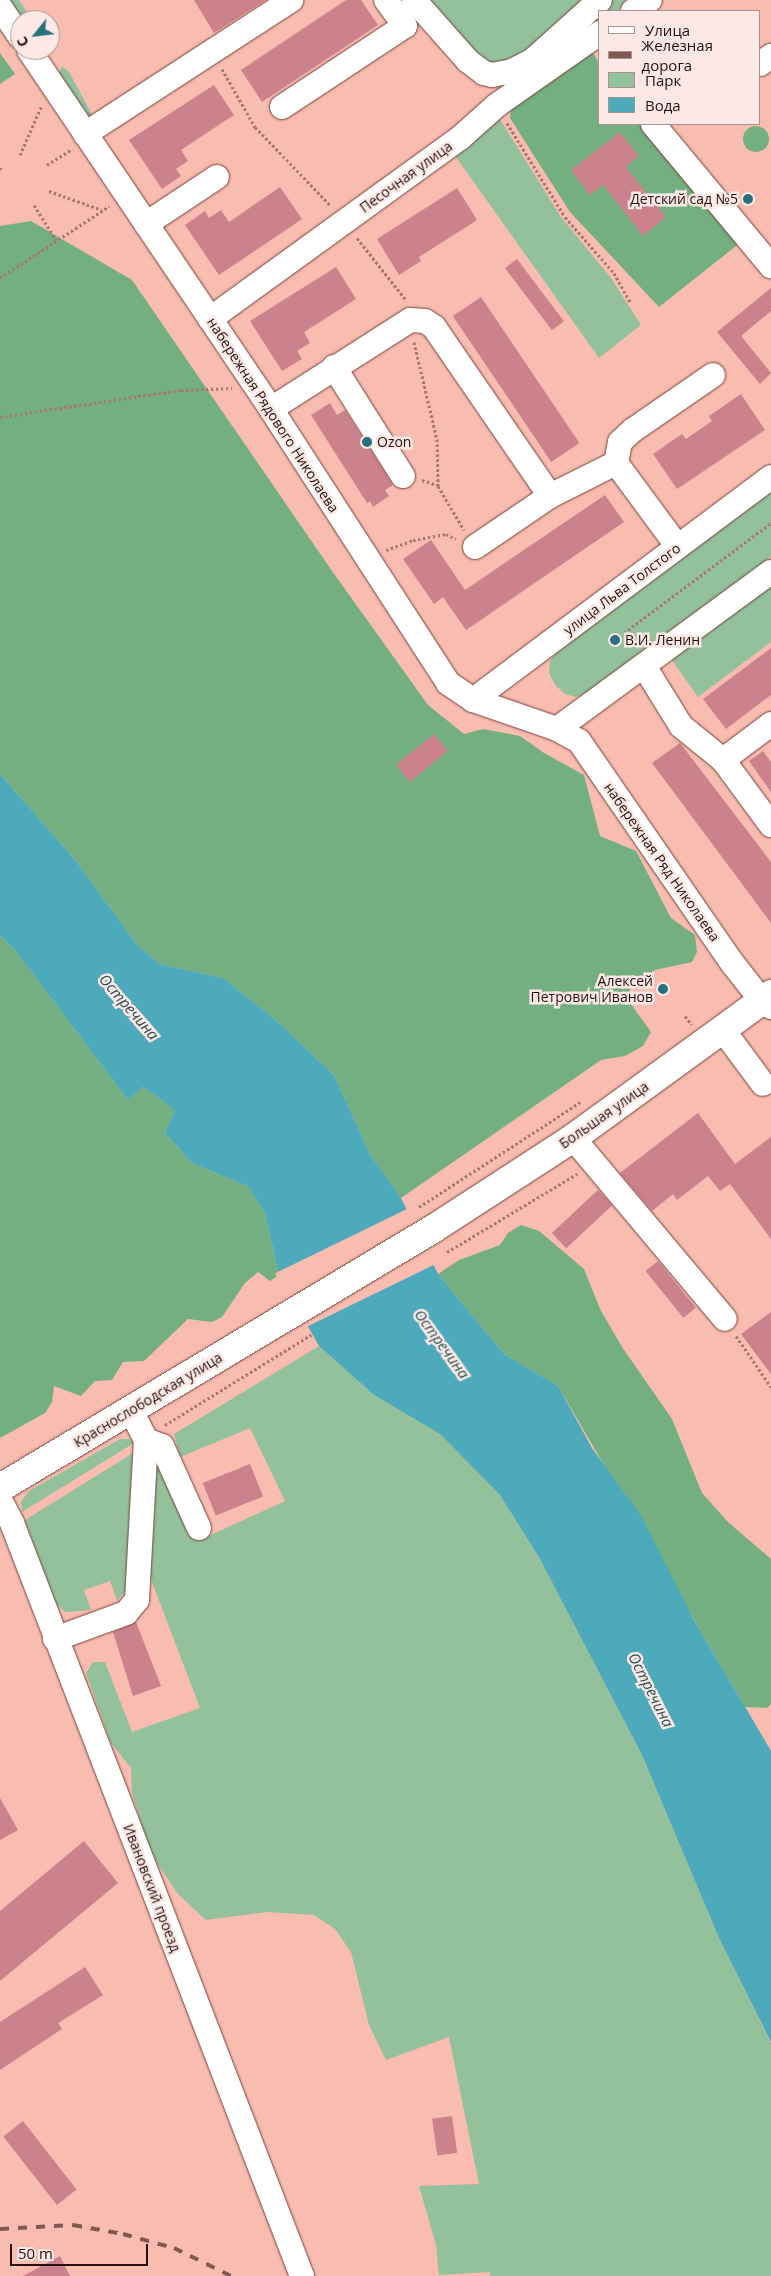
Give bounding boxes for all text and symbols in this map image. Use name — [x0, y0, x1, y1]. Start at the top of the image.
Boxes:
north arrow — [10, 10, 60, 60]
legend — [598, 10, 761, 125]
text: Улица — [645, 20, 690, 40]
text: С — [12, 34, 33, 51]
text: Железная дорога — [642, 35, 713, 75]
text: Парк — [645, 70, 681, 90]
text: Вода — [645, 95, 681, 115]
street label: Песочная улица — [356, 138, 456, 216]
place label: Детский сад №5 — [630, 191, 738, 207]
marker: Детский сад №5 — [742, 193, 754, 205]
street label: набережная Рядового Николаева — [204, 314, 342, 516]
place label: Ozon — [377, 434, 411, 450]
marker: Ozon — [361, 436, 373, 448]
street label: улица Льва Толстого — [560, 540, 684, 638]
place label: В.И. Ленин — [625, 632, 700, 648]
marker: В.И. Ленин — [609, 634, 621, 646]
street label: набережная Ряд Николаева — [601, 779, 723, 945]
water label: Остречина — [96, 970, 162, 1044]
place label: Алексей Петрович Иванов — [531, 973, 653, 1006]
marker: Алексей Петрович Иванов — [657, 983, 669, 995]
street label: Большая улица — [556, 1078, 652, 1152]
water label: Остречина — [411, 1306, 473, 1382]
street label: Краснослободская улица — [71, 1349, 225, 1451]
water label: Остречина — [625, 1650, 677, 1730]
street label: Ивановский проезд — [120, 1822, 184, 1954]
scale bar — [12, 2234, 150, 2266]
text: 50 m — [18, 2243, 53, 2263]

